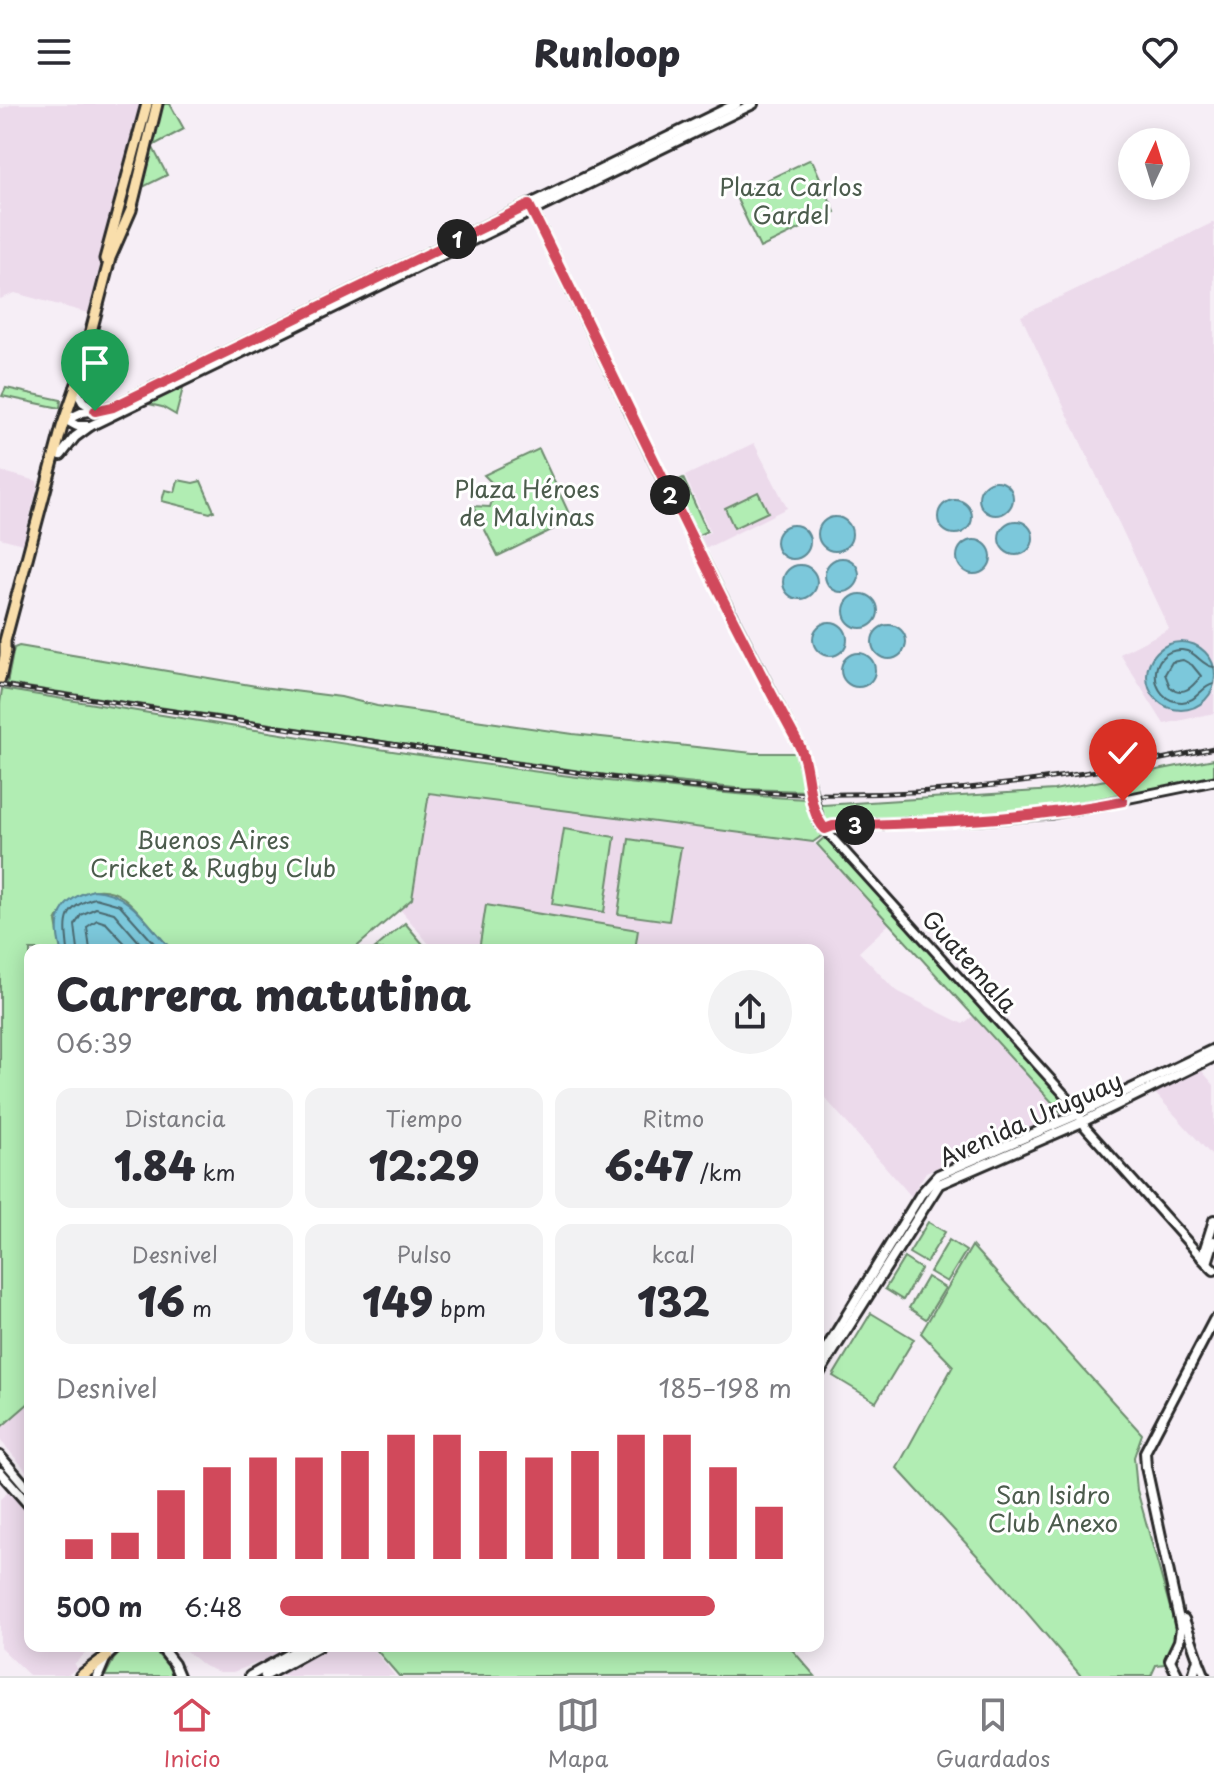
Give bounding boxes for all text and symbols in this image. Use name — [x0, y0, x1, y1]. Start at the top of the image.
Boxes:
text: Runloop — [534, 25, 680, 79]
icon: menu — [32, 30, 76, 74]
icon: heart — [1138, 30, 1182, 74]
north arrow — [1118, 128, 1190, 200]
map controls — [1118, 128, 1190, 200]
park label: Plaza Carlos Gardel — [719, 168, 863, 232]
pin: 1 — [437, 219, 477, 259]
text: 1 — [452, 222, 462, 255]
pin — [61, 329, 129, 411]
icon: arrive — [73, 341, 117, 385]
park label: Plaza Héroes de Malvinas — [454, 470, 600, 534]
pin: 2 — [650, 475, 690, 515]
text: 2 — [662, 478, 678, 511]
pin — [1089, 719, 1157, 801]
icon: check — [1101, 731, 1145, 775]
pin: 3 — [835, 805, 875, 845]
text: 3 — [848, 808, 862, 841]
park label: Buenos Aires Cricket & Rugby Club — [90, 821, 336, 885]
street label: Guatemala — [914, 901, 1027, 1020]
text: Carrera matutina — [56, 960, 471, 1026]
button: share — [708, 970, 792, 1054]
text: 06:39 — [56, 1023, 133, 1062]
street label: Avenida Uruguay — [933, 1062, 1128, 1175]
text: Distancia — [124, 1101, 225, 1134]
text: Tiempo — [385, 1101, 463, 1134]
text: Ritmo — [642, 1101, 704, 1134]
text: 1.84 — [114, 1134, 195, 1195]
text: 12:29 — [368, 1134, 480, 1195]
text: 6:47 — [605, 1134, 693, 1195]
text: km — [195, 1155, 236, 1188]
text: /km — [693, 1155, 742, 1188]
text: Desnivel — [132, 1237, 218, 1270]
text: Pulso — [396, 1237, 452, 1270]
text: kcal — [651, 1237, 695, 1270]
text: 16 — [137, 1270, 185, 1331]
text: 149 — [362, 1270, 433, 1331]
text: 132 — [637, 1270, 710, 1331]
text: m — [185, 1291, 212, 1324]
text: bpm — [433, 1291, 486, 1324]
text: Desnivel — [56, 1368, 157, 1407]
text: 185–198 m — [659, 1368, 792, 1407]
park label: San Isidro Club Anexo — [988, 1476, 1118, 1540]
text: 500 m — [56, 1587, 142, 1626]
text: 6:48 — [184, 1587, 243, 1626]
tab: Inicio — [164, 1693, 220, 1774]
tab: Mapa — [548, 1693, 608, 1774]
tab: Guardados — [936, 1693, 1050, 1774]

